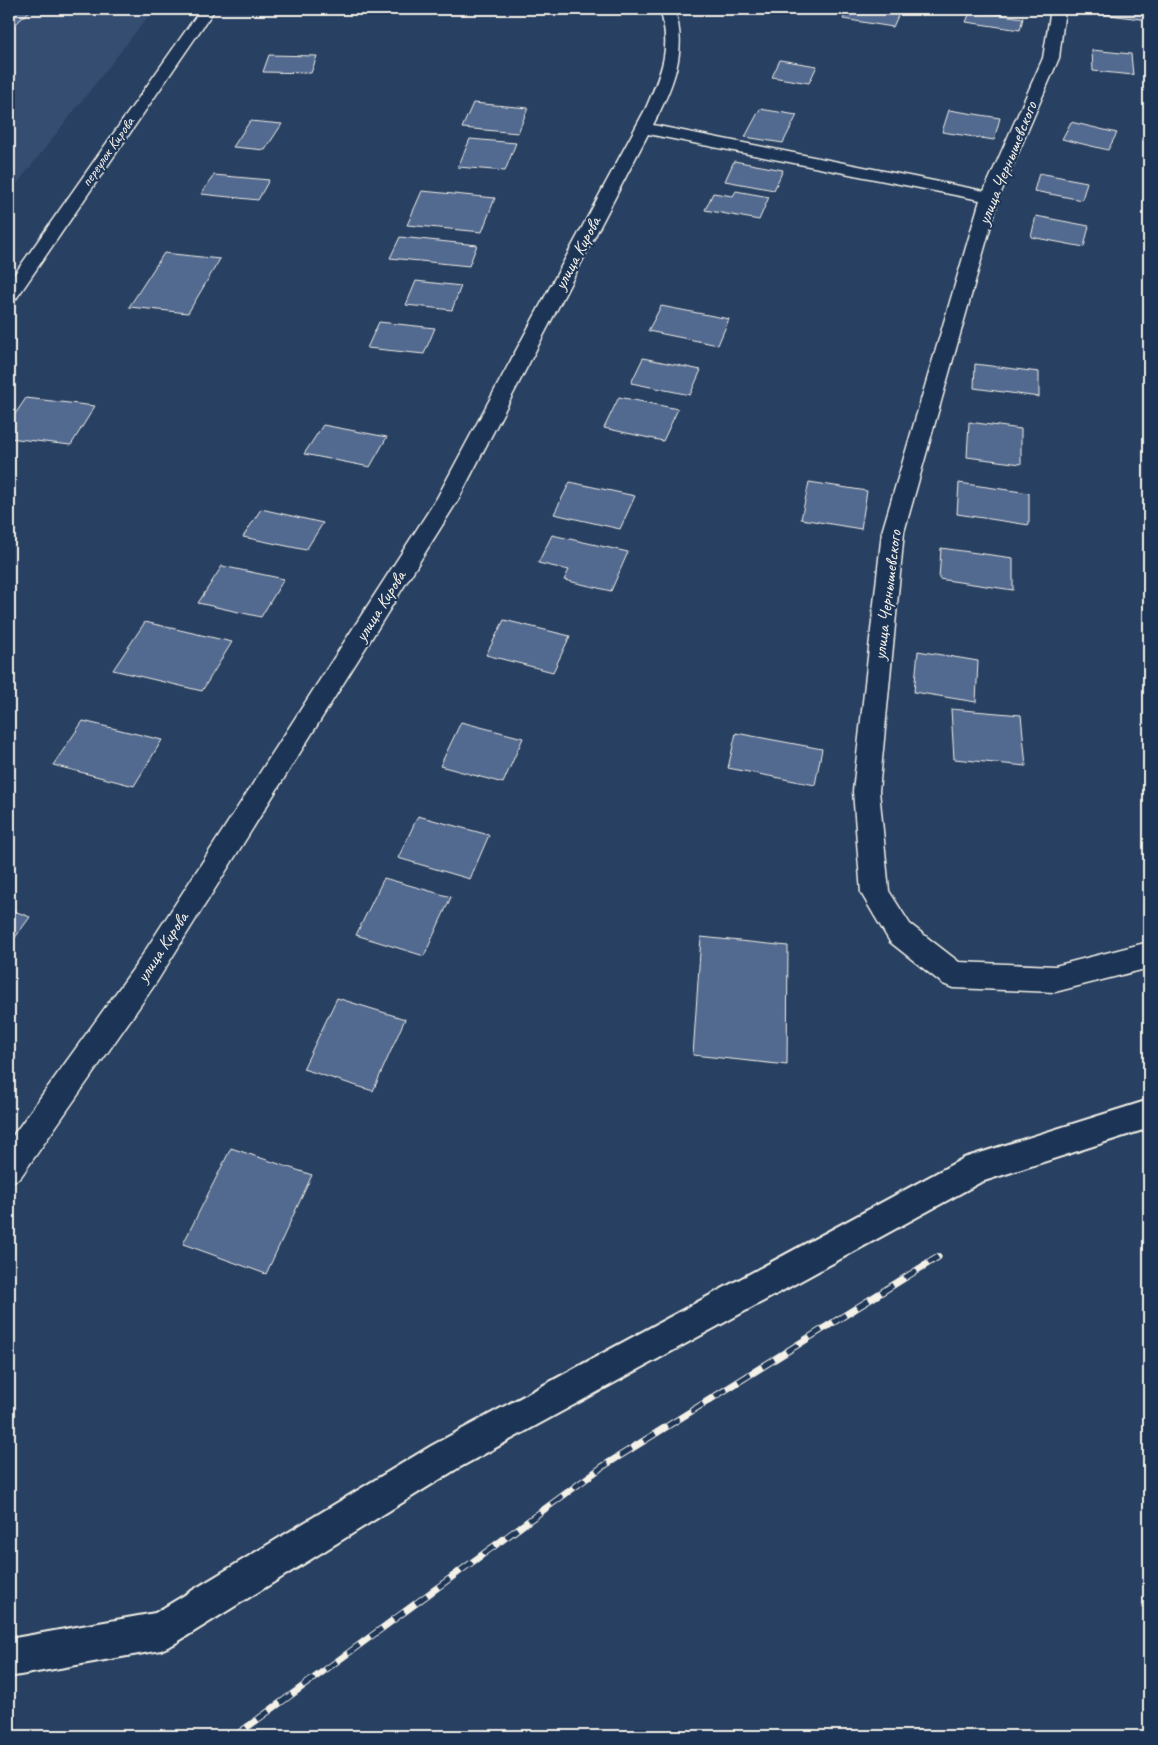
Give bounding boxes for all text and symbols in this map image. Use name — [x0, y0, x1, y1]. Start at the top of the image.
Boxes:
street label: улица Чернышевского — [972, 97, 1042, 229]
street label: переулок Кирова — [77, 112, 140, 190]
street label: улица Кирова — [548, 211, 606, 294]
street label: улица Чернышевского — [868, 527, 906, 662]
street label: улица Кирова — [349, 565, 411, 646]
street label: улица Кирова — [131, 906, 194, 987]

